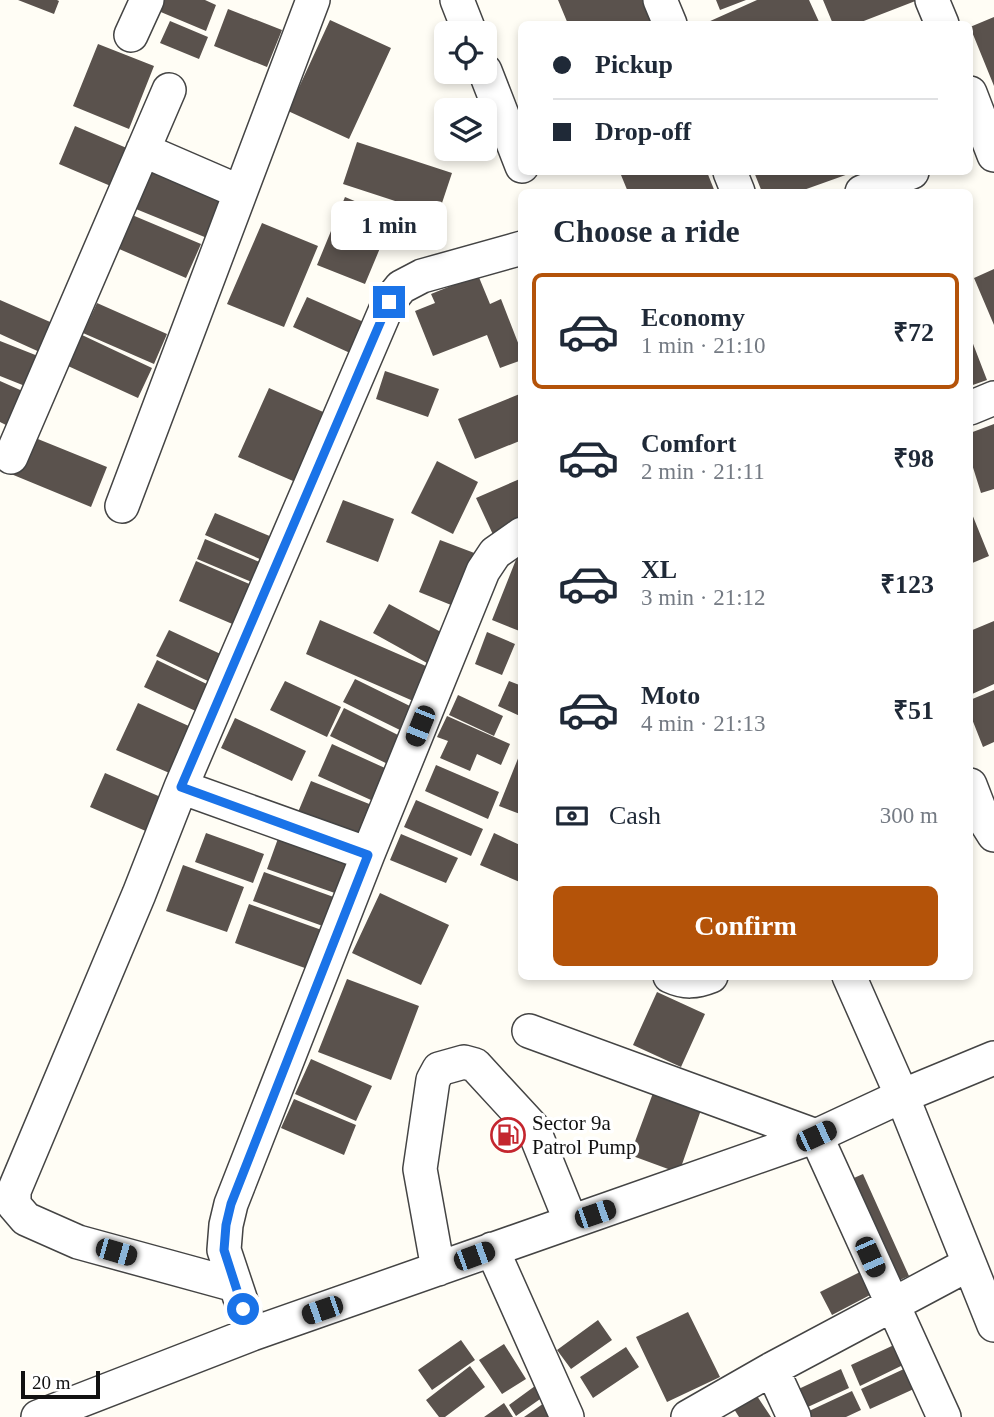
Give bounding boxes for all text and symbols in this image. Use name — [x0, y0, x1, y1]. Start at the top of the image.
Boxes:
map controls — [434, 21, 497, 161]
button: locate — [434, 21, 497, 84]
text: Pickup — [595, 50, 673, 79]
button: layers — [434, 98, 497, 161]
text: Drop-off — [595, 117, 691, 146]
callout: 1 min — [331, 201, 447, 250]
text: 1 min — [361, 213, 417, 238]
text: Choose a ride — [553, 213, 740, 249]
route end — [373, 286, 405, 318]
icon: car — [557, 300, 620, 363]
text: Economy — [641, 303, 745, 332]
text: ₹72 — [893, 318, 934, 347]
text: 1 min · 21:10 — [641, 333, 766, 358]
icon: car — [557, 426, 620, 489]
text: Comfort — [641, 429, 736, 458]
text: ₹98 — [893, 444, 934, 473]
text: 2 min · 21:11 — [641, 459, 765, 484]
icon: car — [557, 552, 620, 615]
text: XL — [641, 555, 677, 584]
text: ₹123 — [880, 570, 934, 599]
text: 3 min · 21:12 — [641, 585, 766, 610]
icon: car — [557, 678, 620, 741]
text: Moto — [641, 681, 700, 710]
text: ₹51 — [893, 696, 934, 725]
car — [403, 703, 438, 749]
text: 4 min · 21:13 — [641, 711, 766, 736]
icon: cash — [553, 797, 591, 835]
text: Cash — [609, 801, 661, 830]
text: 300 m — [880, 803, 938, 828]
button: Confirm — [553, 886, 938, 966]
place label: Sector 9a Patrol Pump — [532, 1111, 636, 1159]
fuel station icon: Sector 9a Patrol Pump — [489, 1116, 527, 1154]
car — [793, 1118, 840, 1154]
car — [572, 1197, 619, 1231]
car — [852, 1234, 889, 1280]
car — [93, 1236, 140, 1268]
car — [451, 1239, 498, 1273]
route start — [227, 1293, 259, 1325]
car — [299, 1293, 346, 1327]
scale bar — [21, 1368, 100, 1400]
text: 20 m — [32, 1372, 71, 1393]

